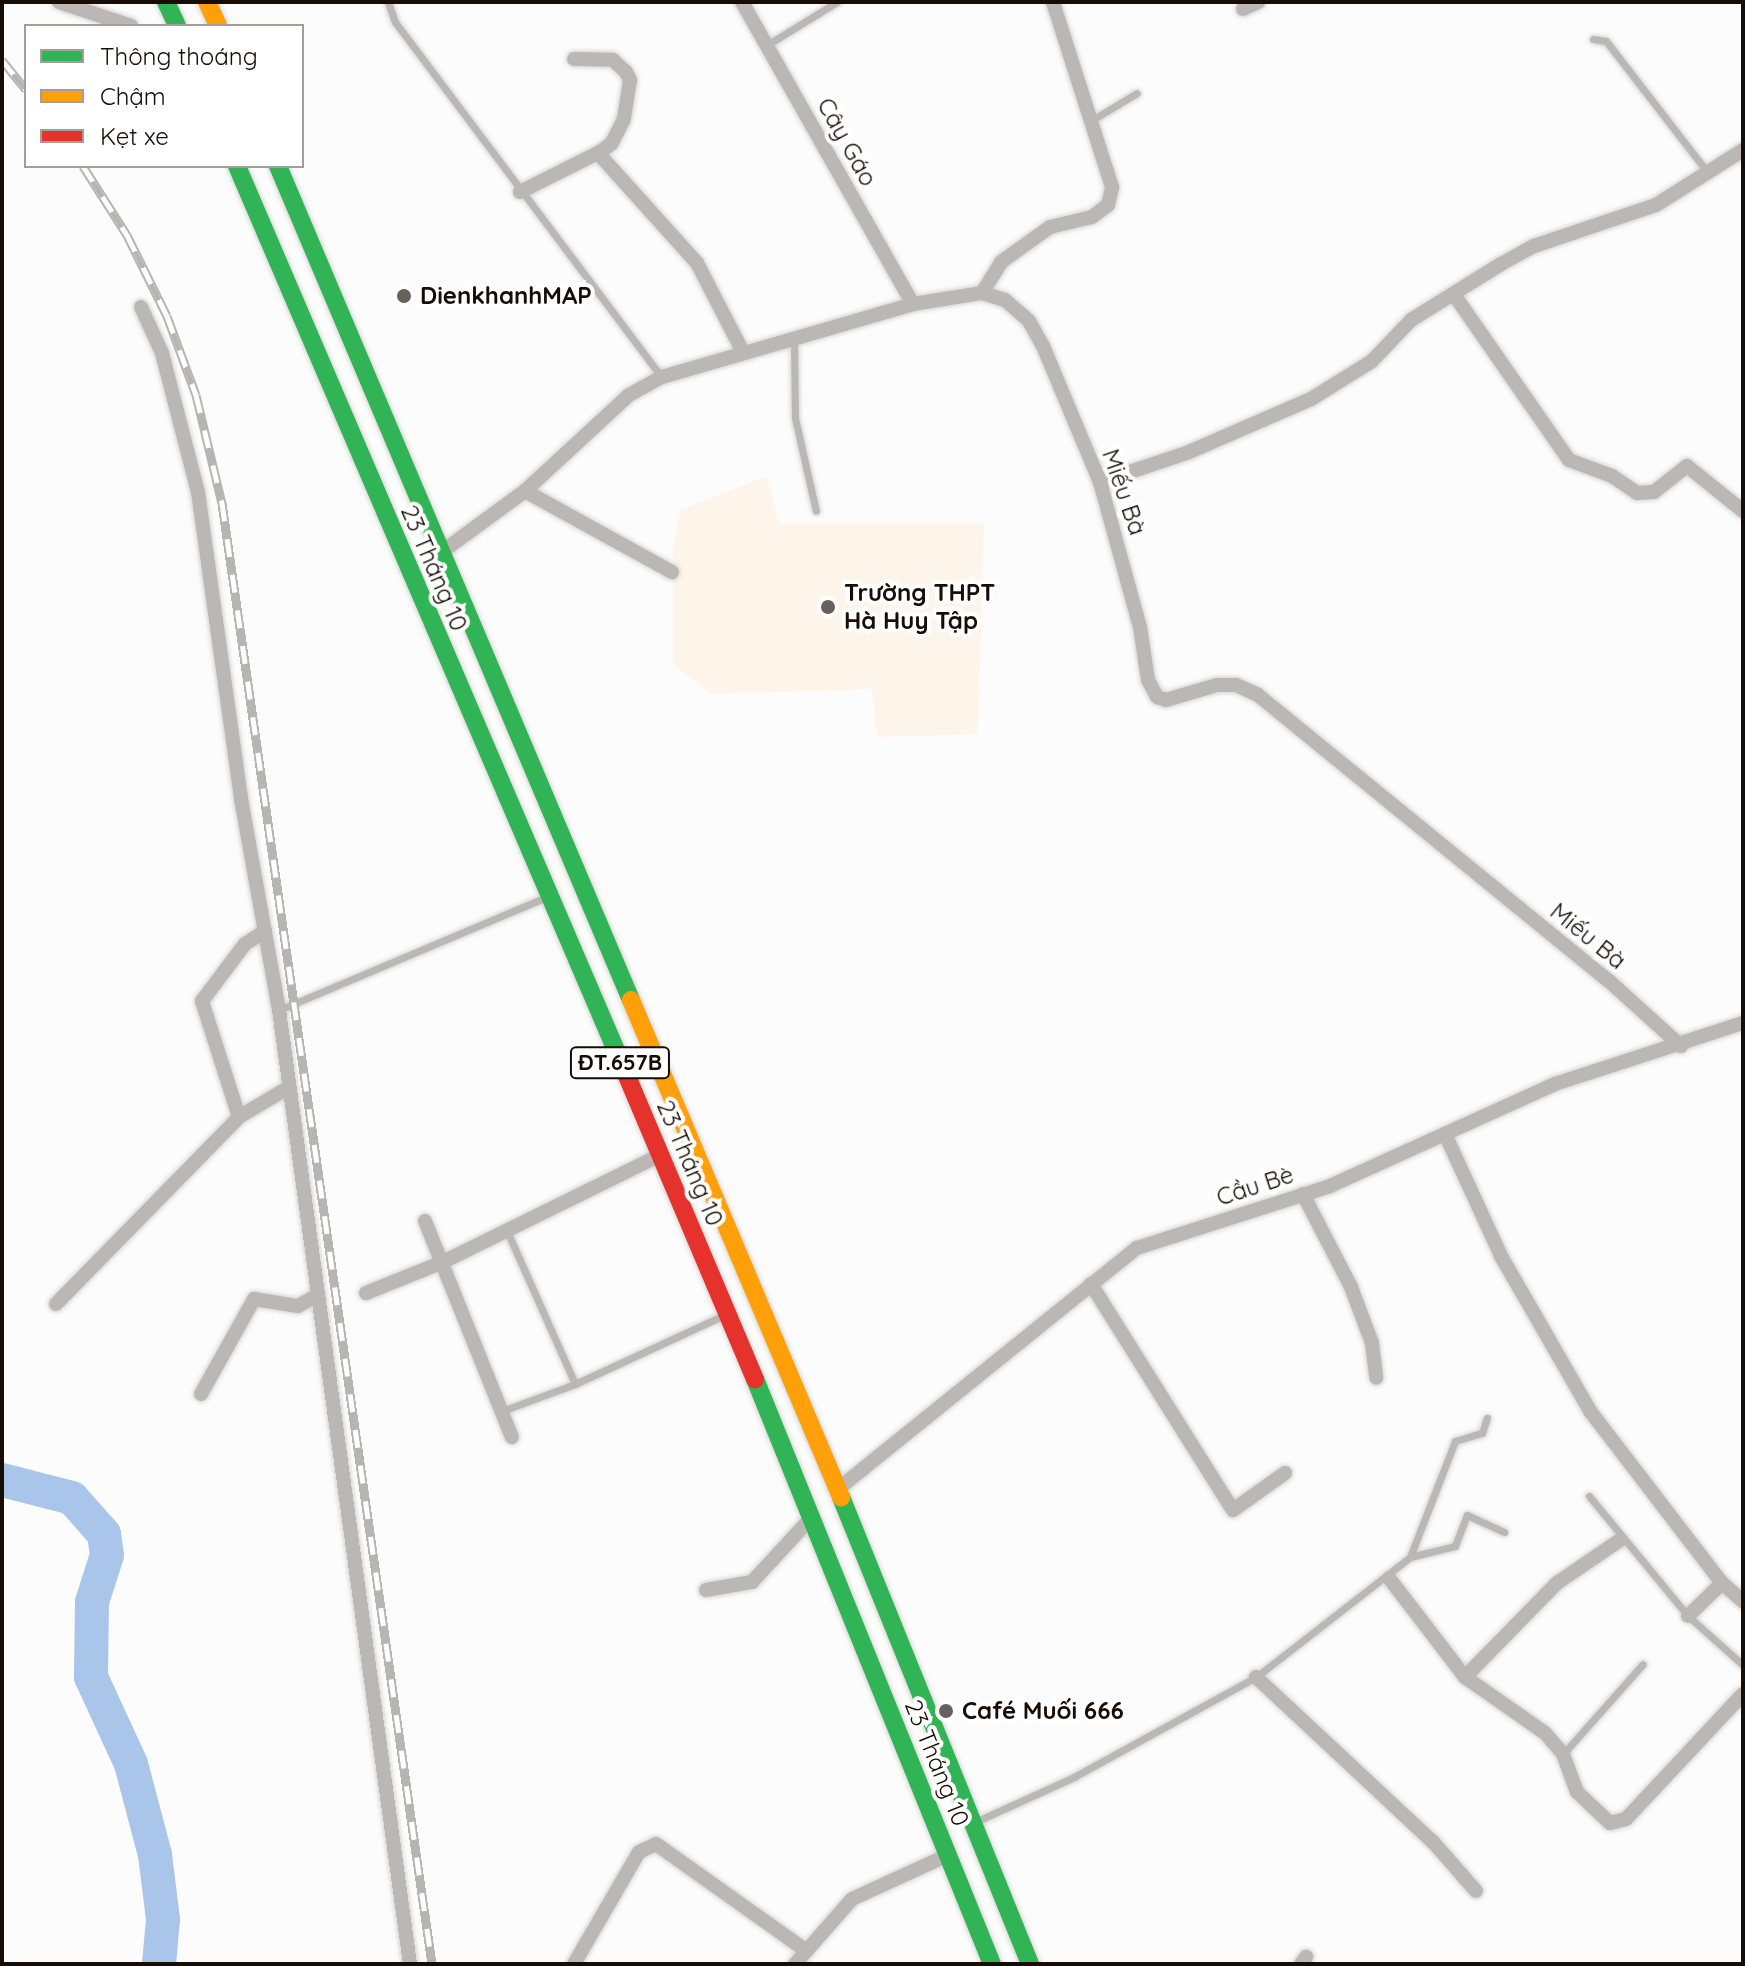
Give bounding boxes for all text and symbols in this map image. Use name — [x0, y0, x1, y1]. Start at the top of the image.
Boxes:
legend — [24, 24, 304, 168]
text: Thông thoáng — [100, 41, 258, 71]
text: Chậm — [100, 81, 166, 111]
street label: Cây Gáo — [811, 93, 883, 191]
text: Kẹt xe — [100, 121, 169, 151]
place label: DienkhanhMAP — [420, 282, 592, 310]
marker: DienkhanhMAP — [395, 287, 413, 305]
street label: Miếu Bà — [1096, 445, 1152, 539]
street label: 23 Tháng 10 — [395, 501, 473, 635]
place label: Trường THPT Hà Huy Tập — [844, 579, 995, 635]
marker: Trường THPT Hà Huy Tập — [819, 598, 837, 616]
street label: Miếu Bà — [1544, 897, 1632, 975]
road number: ĐT.657B — [568, 1045, 672, 1081]
street label: 23 Tháng 10 — [651, 1096, 729, 1230]
street label: Cầu Bè — [1213, 1160, 1297, 1212]
street label: 23 Tháng 10 — [899, 1696, 975, 1830]
place label: Café Muối 666 — [962, 1697, 1124, 1725]
marker: Café Muối 666 — [937, 1702, 955, 1720]

